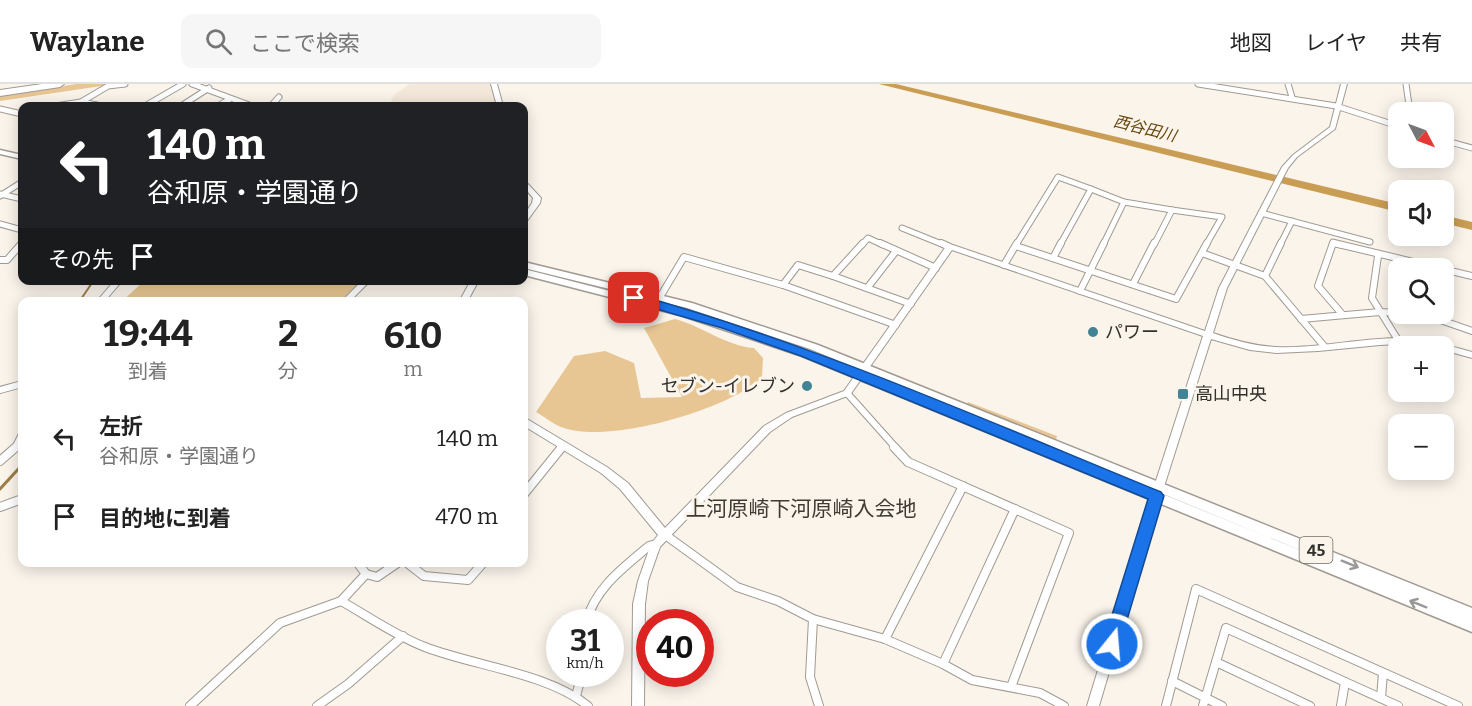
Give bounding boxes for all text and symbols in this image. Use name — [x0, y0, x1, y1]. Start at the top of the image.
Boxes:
search box — [181, 14, 601, 68]
text: Waylane — [30, 25, 145, 58]
icon: search — [202, 25, 235, 58]
text: ここで検索 — [250, 30, 360, 57]
text: 地図 — [1230, 30, 1272, 56]
text: レイヤ — [1305, 30, 1367, 56]
text: 共有 — [1400, 30, 1442, 56]
north arrow — [1388, 102, 1454, 168]
map controls — [1388, 102, 1454, 480]
water label: 西谷田川 — [1112, 112, 1180, 146]
text: 140 m — [147, 120, 265, 170]
icon: left — [48, 126, 126, 204]
text: 谷和原・学園通り — [147, 177, 363, 209]
button: sound — [1388, 180, 1454, 246]
icon: arrive — [126, 240, 159, 273]
text: その先 — [48, 246, 114, 273]
button: search — [1388, 258, 1454, 324]
pin — [608, 272, 659, 323]
icon: arrive — [617, 281, 650, 314]
text: 19:44 — [103, 312, 193, 356]
text: 2 — [278, 312, 298, 356]
text: 610 — [384, 314, 443, 358]
place label: パワー — [1105, 321, 1159, 343]
marker: パワー — [1086, 325, 1100, 339]
button: + — [1388, 336, 1454, 402]
text: m — [404, 357, 423, 381]
text: 到着 — [128, 359, 168, 383]
text: 分 — [278, 359, 298, 383]
place label: セブン-イレブン — [661, 375, 795, 397]
marker: セブン-イレブン — [800, 379, 814, 393]
place label: 高山中央 — [1195, 383, 1267, 405]
marker: 高山中央 — [1176, 387, 1190, 401]
text: 左折 — [99, 413, 143, 440]
button: − — [1388, 414, 1454, 480]
icon: left — [48, 422, 81, 455]
text: 140 m — [437, 425, 498, 452]
text: 谷和原・学園通り — [99, 444, 259, 468]
district label: 上河原崎下河原崎入会地 — [686, 496, 917, 522]
icon: arrive — [48, 500, 81, 533]
text: 470 m — [435, 503, 498, 530]
text: 目的地に到着 — [99, 505, 231, 532]
road number: 45 — [1300, 537, 1332, 563]
one-way arrow — [1340, 559, 1358, 570]
one-way arrow — [1409, 598, 1428, 609]
speed limit sign: 40 — [636, 609, 714, 687]
position arrow — [1080, 612, 1144, 676]
text: 31 — [570, 623, 600, 659]
text: km/h — [566, 654, 604, 672]

